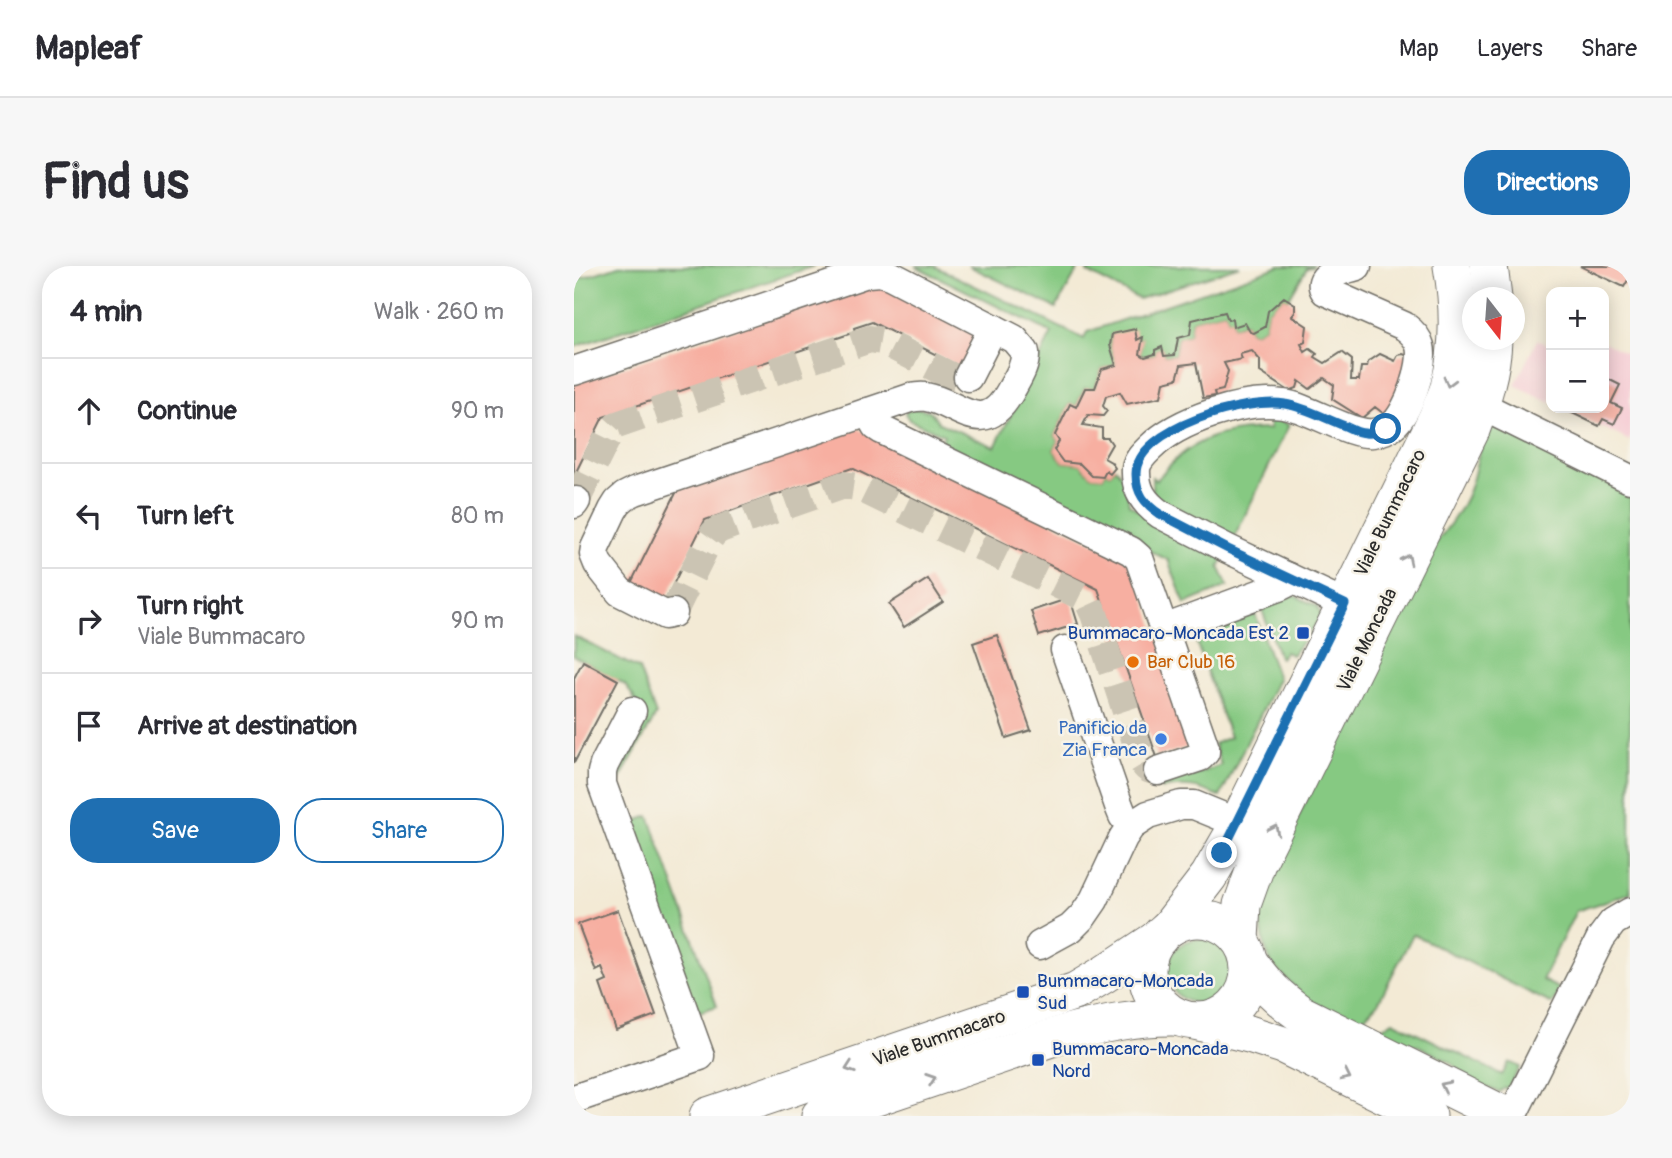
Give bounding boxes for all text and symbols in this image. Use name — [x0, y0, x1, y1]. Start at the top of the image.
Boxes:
text: Mapleaf — [35, 28, 143, 69]
text: Map — [1399, 34, 1439, 63]
text: Layers — [1477, 34, 1543, 63]
text: Share — [1581, 34, 1637, 63]
button: Directions — [1464, 150, 1630, 215]
text: Find us — [42, 152, 189, 213]
north arrow — [1462, 287, 1525, 350]
map controls — [1546, 287, 1609, 413]
button: + — [1546, 287, 1609, 350]
text: 4 min — [70, 293, 143, 330]
text: Walk · 260 m — [374, 297, 504, 326]
button: − — [1546, 350, 1609, 413]
one-way arrow — [1443, 376, 1458, 388]
icon: ahead — [70, 392, 108, 430]
text: Continue — [137, 395, 237, 427]
text: 90 m — [451, 396, 504, 425]
route start — [1370, 413, 1401, 444]
street label: Viale Bummacaro — [1349, 445, 1431, 581]
icon: left — [70, 497, 108, 535]
text: Turn left — [137, 500, 233, 532]
text: 80 m — [451, 501, 504, 530]
one-way arrow — [1399, 554, 1413, 566]
street label: Viale Moncada — [1332, 584, 1403, 696]
text: Turn right — [137, 590, 243, 622]
icon: right — [70, 602, 108, 640]
text: 90 m — [451, 606, 504, 635]
place label: Bummacaro-Moncada Est 2 — [1068, 621, 1289, 645]
text: Viale Bummacaro — [137, 622, 305, 651]
marker: Bummacaro-Moncada Est 2 — [1295, 625, 1311, 641]
place label: Bar Club 16 — [1147, 650, 1235, 674]
marker: Bar Club 16 — [1125, 654, 1141, 670]
icon: arrive — [70, 707, 108, 745]
text: Arrive at destination — [137, 710, 357, 742]
place label: Panificio da Zia Franca — [1058, 716, 1147, 762]
marker: Panificio da Zia Franca — [1153, 731, 1169, 747]
button: Save — [70, 798, 280, 863]
button: Share — [294, 798, 504, 863]
one-way arrow — [1265, 824, 1279, 836]
route end — [1206, 837, 1237, 868]
place label: Bummacaro-Moncada Sud — [1037, 969, 1214, 1015]
marker: Bummacaro-Moncada Sud — [1015, 984, 1031, 1000]
street label: Viale Bummacaro — [869, 1004, 1009, 1072]
place label: Bummacaro-Moncada Nord — [1052, 1037, 1229, 1083]
marker: Bummacaro-Moncada Nord — [1030, 1052, 1046, 1068]
one-way arrow — [844, 1060, 856, 1075]
one-way arrow — [1339, 1067, 1351, 1081]
one-way arrow — [925, 1073, 937, 1087]
one-way arrow — [1440, 1080, 1452, 1094]

